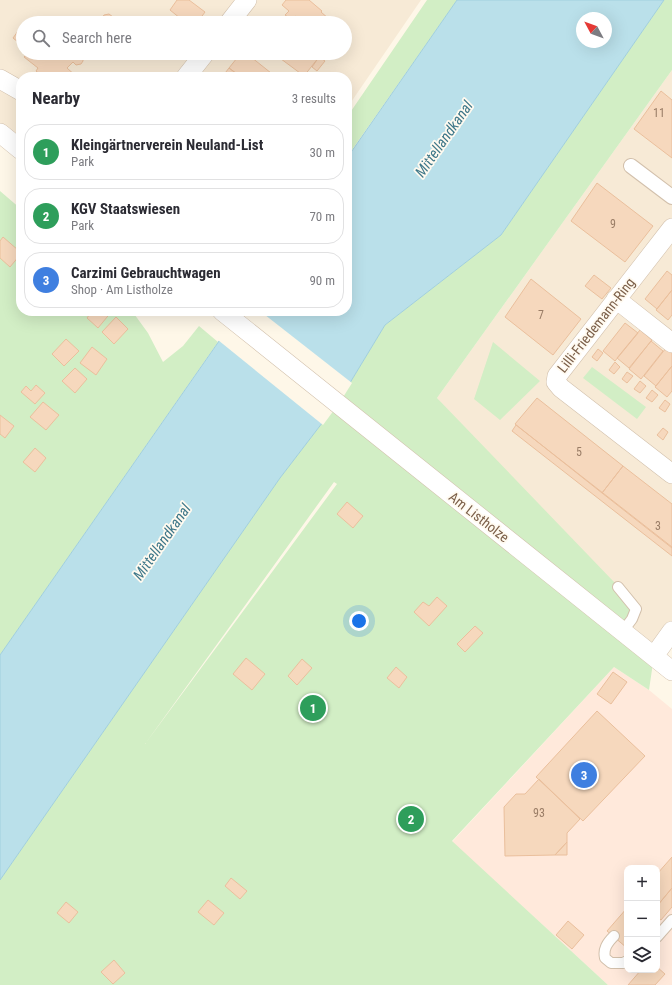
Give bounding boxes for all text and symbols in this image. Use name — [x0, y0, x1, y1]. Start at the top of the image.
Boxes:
north arrow — [576, 12, 612, 48]
search box — [16, 16, 352, 60]
icon: search — [30, 27, 52, 49]
text: Search here — [62, 29, 132, 47]
text: Nearby — [32, 88, 80, 108]
text: 3 results — [292, 91, 336, 106]
water label: Mittellandkanal — [411, 97, 477, 180]
house number: 11 — [653, 106, 665, 120]
text: Kleingärtnerverein Neuland-List — [71, 136, 263, 154]
text: 1 — [43, 145, 49, 160]
text: 30 m — [309, 145, 335, 160]
text: Park — [71, 154, 94, 169]
text: KGV Staatswiesen — [71, 200, 180, 218]
text: 2 — [43, 209, 49, 224]
text: 70 m — [309, 209, 335, 224]
house number: 9 — [610, 217, 616, 231]
text: Park — [71, 218, 94, 233]
text: Carzimi Gebrauchtwagen — [71, 264, 221, 282]
text: 3 — [43, 273, 49, 288]
text: 90 m — [309, 273, 335, 288]
street label: Lilli-Friedemann-Ring — [554, 274, 638, 376]
text: Shop · Am Listholze — [71, 282, 173, 297]
house number: 7 — [538, 308, 544, 322]
house number: 5 — [576, 445, 582, 459]
street label: Am Listholze — [446, 489, 513, 546]
water label: Mittellandkanal — [129, 500, 195, 583]
house number: 3 — [655, 519, 661, 533]
your location — [349, 611, 369, 631]
pin: 1 — [300, 693, 326, 723]
pin: 3 — [571, 760, 597, 790]
pin: 2 — [398, 804, 424, 834]
house number: 93 — [533, 806, 545, 820]
map controls — [624, 865, 660, 973]
button: + — [624, 865, 660, 901]
button: − — [624, 901, 660, 937]
button: layers — [624, 937, 660, 973]

